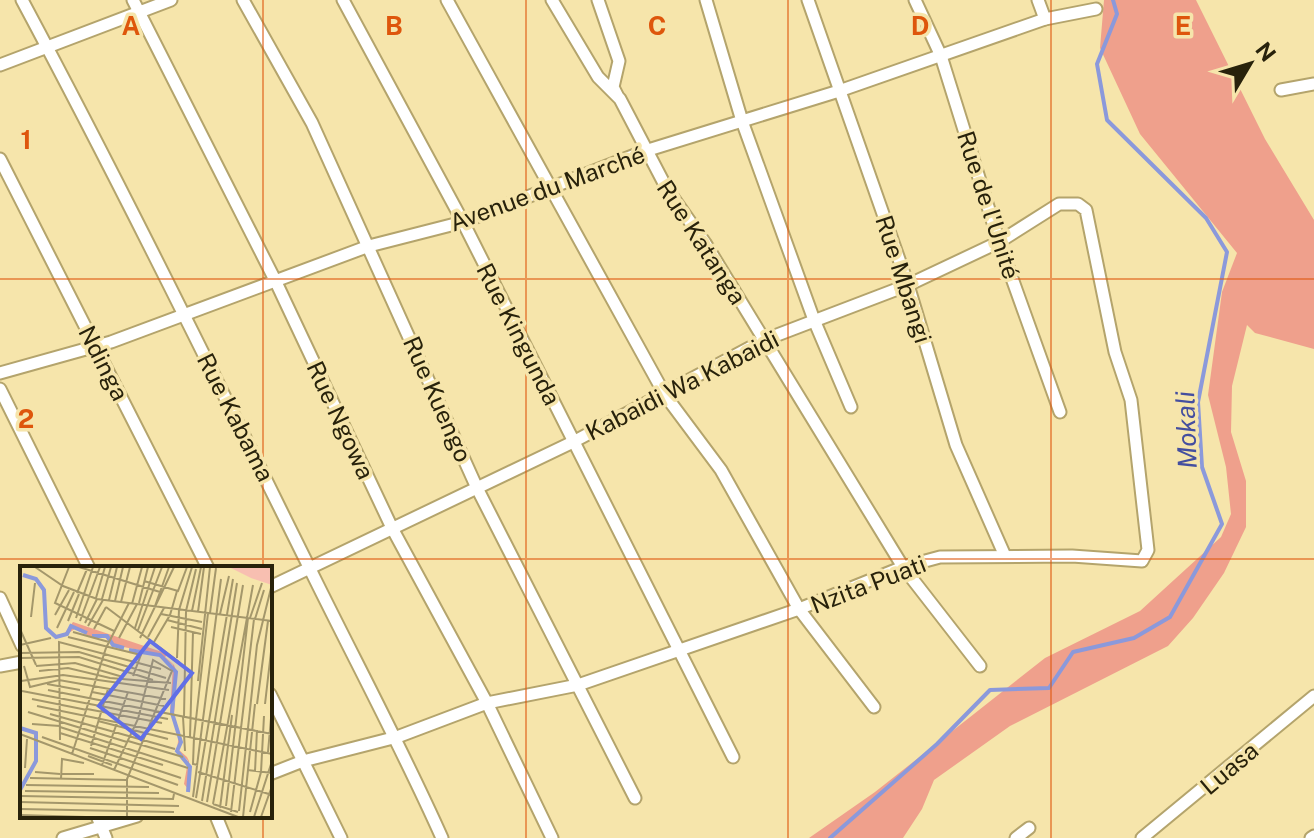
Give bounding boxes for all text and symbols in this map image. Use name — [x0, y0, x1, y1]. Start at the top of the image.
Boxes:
text: A — [122, 10, 141, 41]
text: B — [385, 10, 403, 41]
text: C — [648, 10, 666, 41]
text: D — [911, 10, 929, 41]
text: E — [1175, 10, 1191, 41]
north arrow — [1210, 24, 1290, 104]
text: N — [1250, 37, 1281, 66]
text: 1 — [20, 124, 32, 155]
street label: Rue de l'Unité — [952, 127, 1026, 283]
street label: Avenue du Marché — [446, 140, 648, 236]
street label: Rue Katanga — [651, 175, 753, 309]
street label: Rue Mbangi — [870, 212, 938, 346]
street label: Rue Kingunda — [471, 258, 567, 410]
street label: Ndinga — [73, 321, 135, 405]
street label: Kabaidi Wa Kabaidi — [581, 324, 783, 446]
street label: Rue Kuengo — [398, 332, 478, 466]
street label: Rue Kabama — [192, 348, 280, 486]
street label: Rue Ngowa — [302, 357, 380, 483]
water label: Mokali — [1169, 390, 1203, 469]
text: 2 — [18, 403, 34, 434]
street label: Nzita Puati — [806, 549, 930, 619]
inset map — [20, 566, 272, 818]
street label: Luasa — [1195, 736, 1263, 800]

